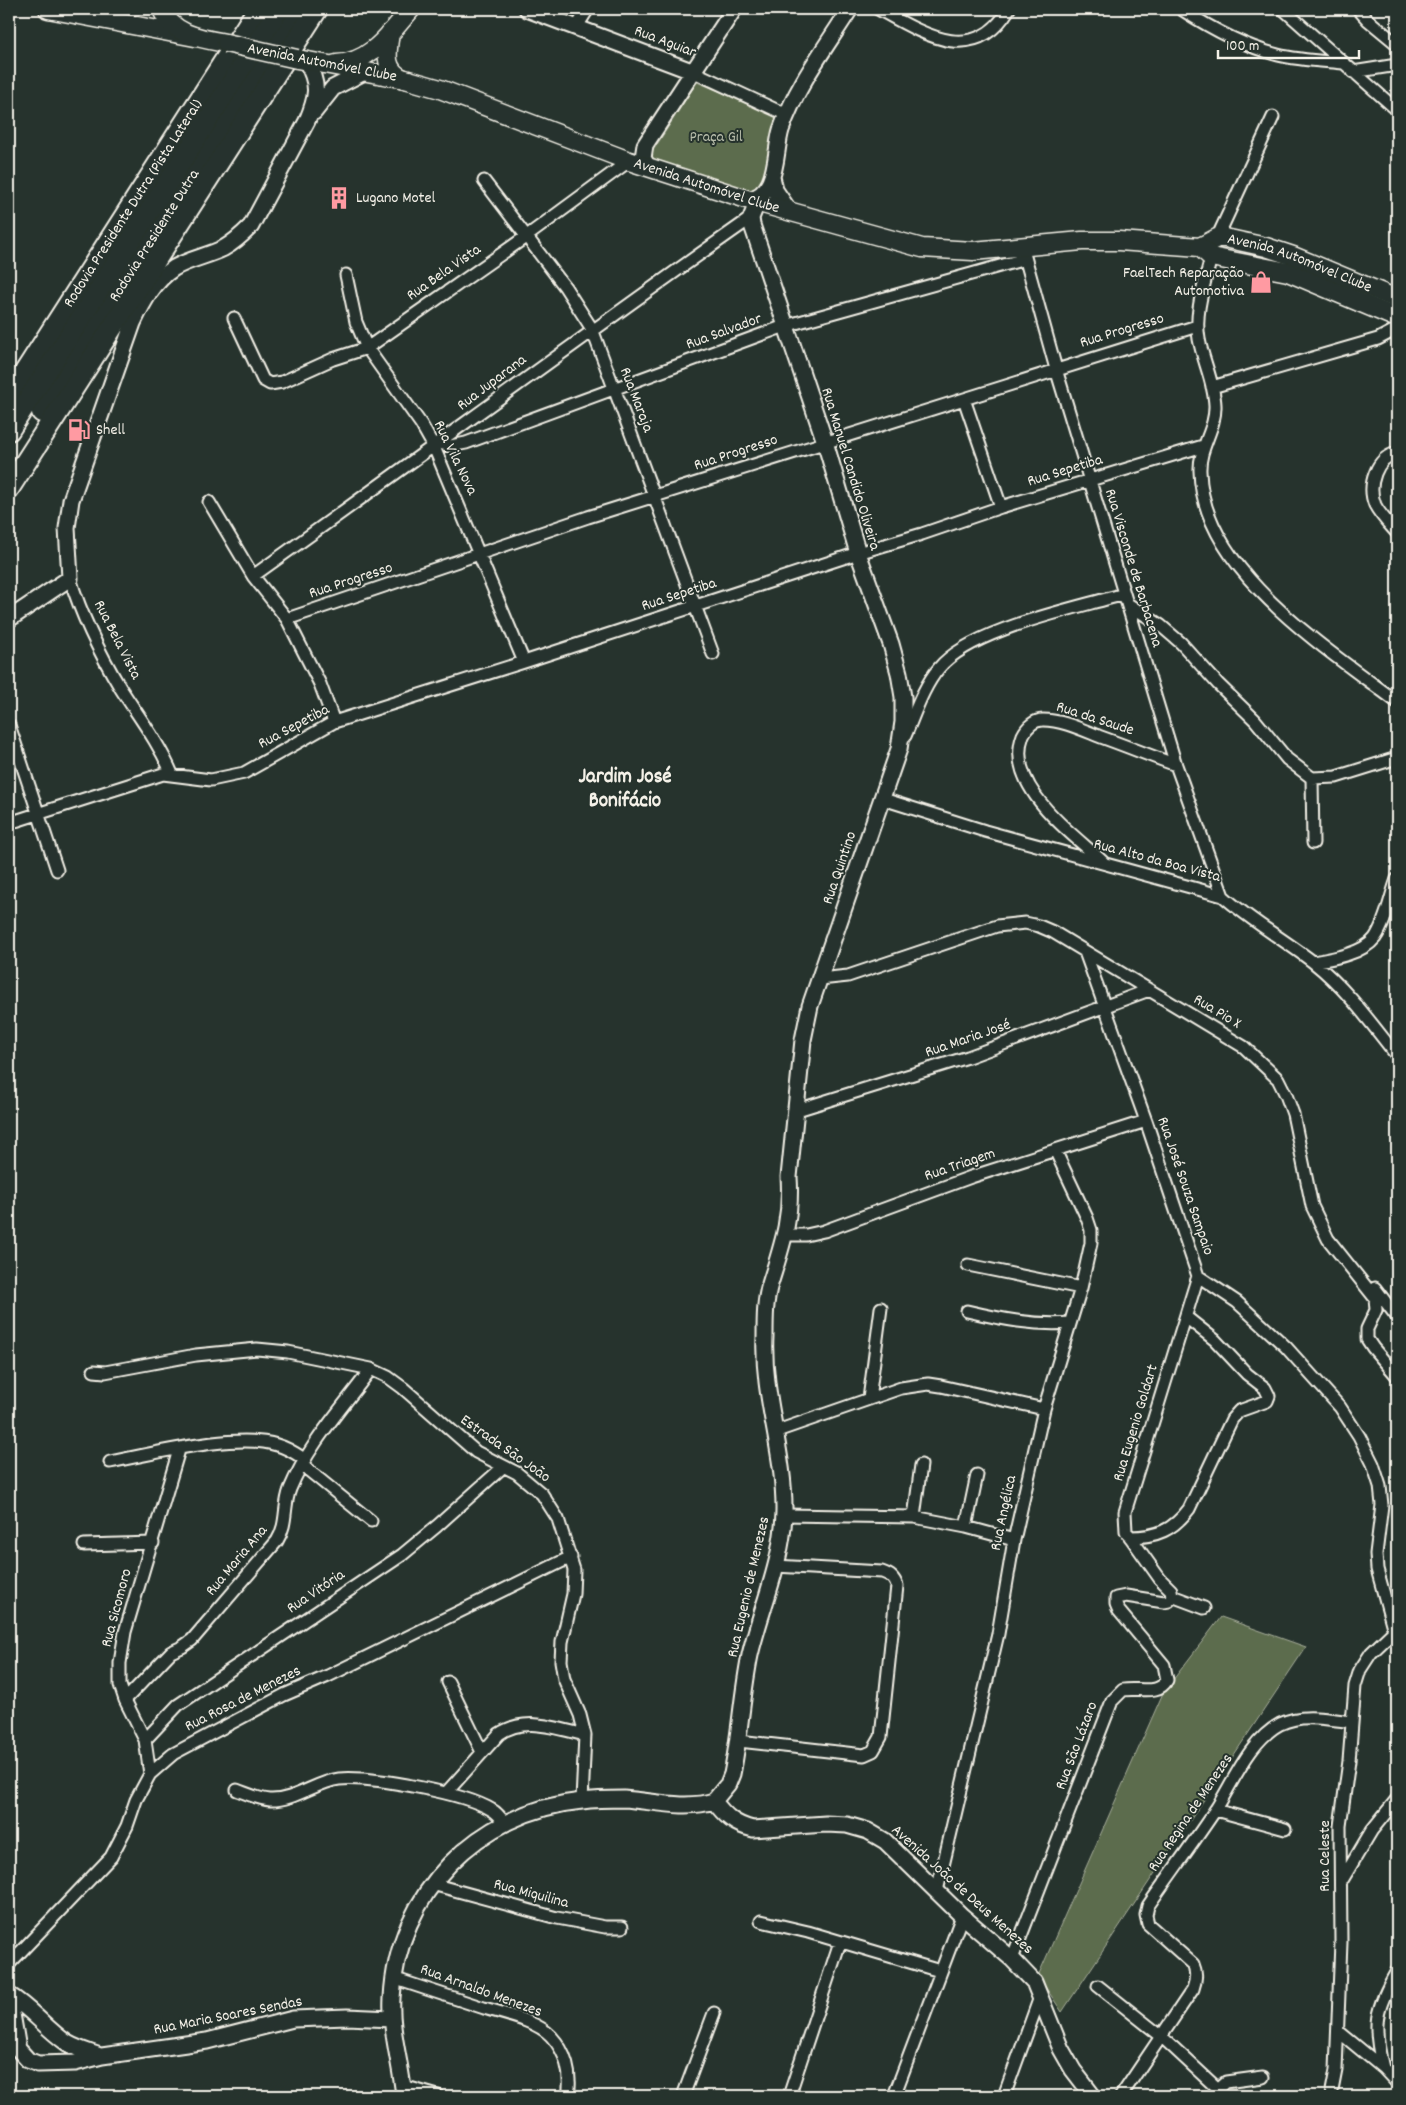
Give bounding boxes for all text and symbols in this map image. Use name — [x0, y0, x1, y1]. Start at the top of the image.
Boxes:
street label: Rua Aguiar — [631, 20, 699, 64]
scale bar — [1218, 28, 1360, 60]
text: 100 m — [1226, 36, 1259, 58]
street label: Avenida Automóvel Clube — [245, 37, 399, 89]
street label: Rodovia Presidente Dutra (Pista Lateral) — [59, 96, 207, 310]
park label: Praça Gil — [689, 126, 743, 149]
street label: Avenida Automóvel Clube — [631, 152, 782, 220]
street label: Rodovia Presidente Dutra — [104, 167, 204, 305]
building icon: Lugano Motel — [326, 185, 352, 211]
place label: Lugano Motel — [356, 187, 436, 210]
street label: Avenida Automóvel Clube — [1225, 227, 1375, 299]
street label: Rua Bela Vista — [402, 239, 486, 307]
place label: FaelTech Reparação Automotiva — [1123, 262, 1244, 303]
shop icon: FaelTech Reparação Automotiva — [1248, 269, 1274, 295]
street label: Rua Progresso — [1077, 307, 1167, 355]
street label: Rua Salvador — [683, 308, 765, 356]
street label: Rua Juparana — [452, 349, 532, 417]
street label: Rua Maraja — [613, 364, 659, 436]
street label: Rua Manuel Candido Oliveira — [814, 385, 886, 554]
fuel station icon: Shell — [66, 417, 92, 443]
street label: Rua Vila Nova — [427, 417, 483, 500]
place label: Shell — [96, 419, 125, 442]
street label: Rua Progresso — [691, 429, 781, 477]
street label: Rua Sepetiba — [1025, 449, 1106, 493]
street label: Rua Visconde de Barbacena — [1098, 486, 1168, 650]
street label: Rua Progresso — [306, 557, 396, 605]
street label: Rua Sepetiba — [639, 572, 720, 618]
street label: Rua Bela Vista — [87, 596, 147, 684]
street label: Rua da Saude — [1053, 696, 1137, 742]
street label: Rua Sepetiba — [254, 698, 334, 755]
district label: Jardim José Bonifácio — [578, 763, 672, 817]
street label: Rua Quintino — [817, 828, 863, 908]
street label: Rua Alto da Boa Vista — [1091, 833, 1223, 889]
street label: Rua Pio X — [1189, 989, 1246, 1036]
street label: Rua Maria José — [922, 1014, 1014, 1064]
street label: Rua José Souza Sampaio — [1151, 1114, 1219, 1258]
street label: Rua Triagem — [921, 1142, 999, 1188]
street label: Rua Eugenio Goldart — [1107, 1362, 1165, 1484]
street label: Estrada São João — [455, 1409, 555, 1489]
street label: Rua Angélica — [985, 1473, 1023, 1553]
street label: Rua Eugenio de Menezes — [722, 1514, 776, 1660]
street label: Rua Maria Ana — [200, 1520, 274, 1601]
street label: Rua Vitória — [282, 1564, 350, 1620]
street label: Rua Sicomoro — [95, 1566, 139, 1650]
street label: Rua Rosa de Menezes — [181, 1660, 305, 1738]
street label: Rua São Lázaro — [1050, 1699, 1104, 1793]
street label: Rua Regina de Menezes — [1143, 1749, 1239, 1877]
street label: Avenida João de Deus Menezes — [886, 1820, 1038, 1960]
street label: Rua Celeste — [1314, 1820, 1337, 1892]
street label: Rua Miquilina — [491, 1873, 572, 1915]
street label: Rua Arnaldo Menezes — [417, 1958, 545, 2024]
street label: Rua Maria Soares Sendas — [152, 1990, 305, 2042]

